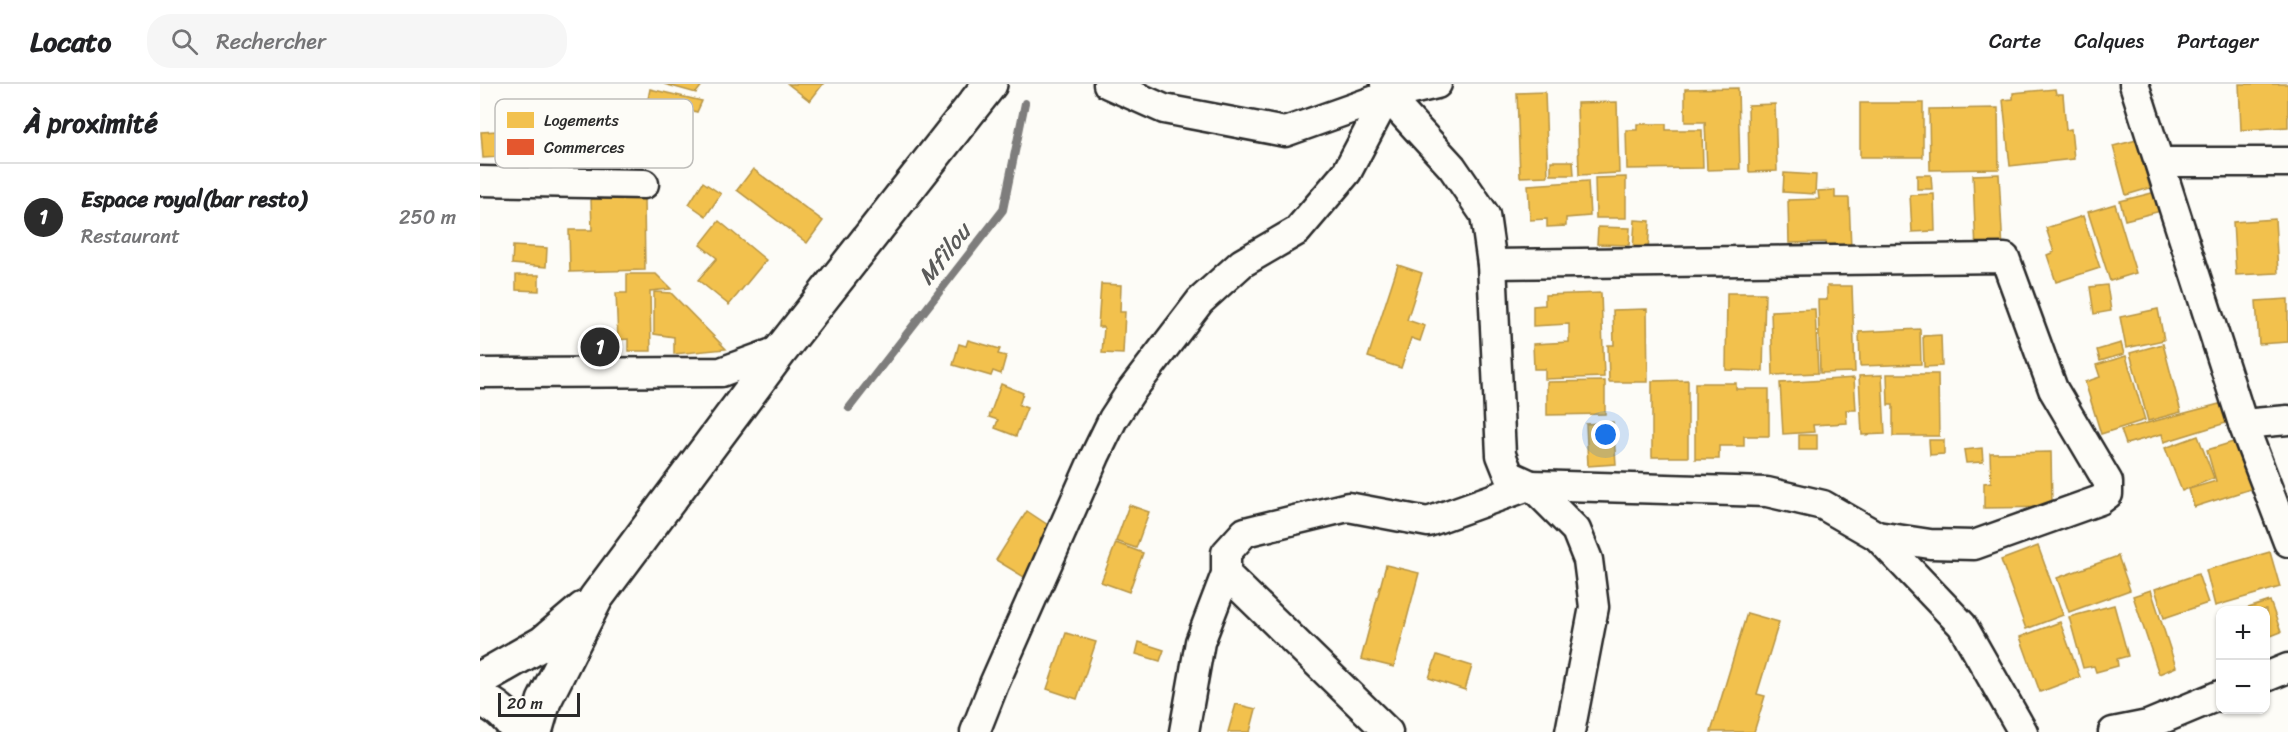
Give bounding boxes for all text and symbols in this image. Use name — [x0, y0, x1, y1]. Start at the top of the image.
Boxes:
search box — [147, 14, 567, 68]
text: Locato — [30, 17, 111, 66]
text: Rechercher — [216, 22, 326, 61]
text: Carte — [1989, 22, 2041, 60]
text: Calques — [2074, 22, 2144, 60]
text: Partager — [2177, 22, 2258, 60]
icon: search — [168, 25, 201, 58]
legend — [495, 99, 693, 168]
text: À proximité — [24, 100, 158, 146]
text: Logements — [544, 106, 620, 135]
text: Commerces — [544, 133, 625, 162]
text: Espace royal(bar resto) — [81, 180, 307, 219]
text: 1 — [39, 200, 48, 235]
text: 250 m — [399, 200, 456, 235]
water label: Mfilou — [906, 211, 984, 294]
text: Restaurant — [81, 219, 180, 254]
pin: 1 — [580, 324, 620, 370]
your location — [1591, 420, 1620, 449]
map controls — [2216, 606, 2270, 714]
button: + — [2216, 606, 2270, 660]
button: − — [2216, 660, 2270, 714]
text: 20 m — [507, 689, 543, 718]
scale bar — [498, 690, 580, 718]

